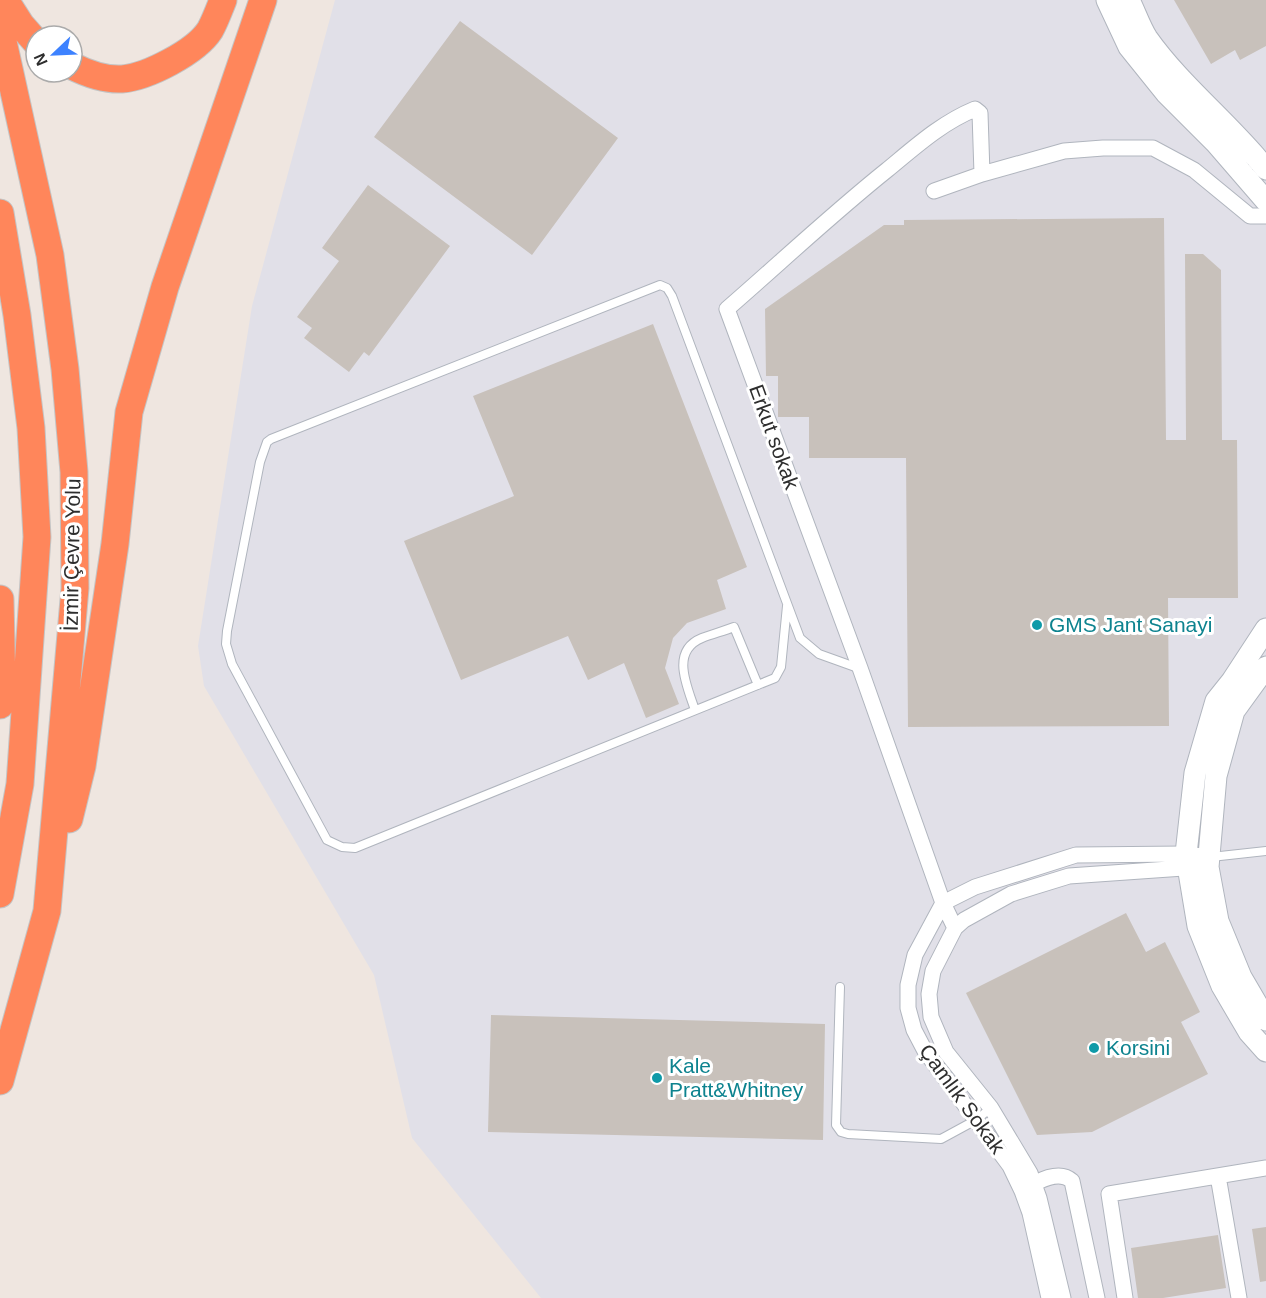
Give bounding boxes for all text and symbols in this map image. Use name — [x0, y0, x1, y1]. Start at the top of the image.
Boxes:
north arrow — [24, 24, 84, 84]
text: N — [31, 51, 51, 68]
street label: Erkut sokak — [745, 381, 804, 493]
street label: İzmir Çevre Yolu — [59, 478, 84, 632]
place label: GMS Jant Sanayi — [1049, 613, 1212, 636]
marker: GMS Jant Sanayi — [1030, 618, 1044, 632]
place label: Korsini — [1106, 1036, 1170, 1059]
street label: Çamlık Sokak — [915, 1040, 1010, 1158]
marker: Korsini — [1087, 1041, 1101, 1055]
place label: Kale Pratt&Whitney — [669, 1054, 804, 1101]
marker: Kale Pratt&Whitney — [650, 1071, 664, 1085]

